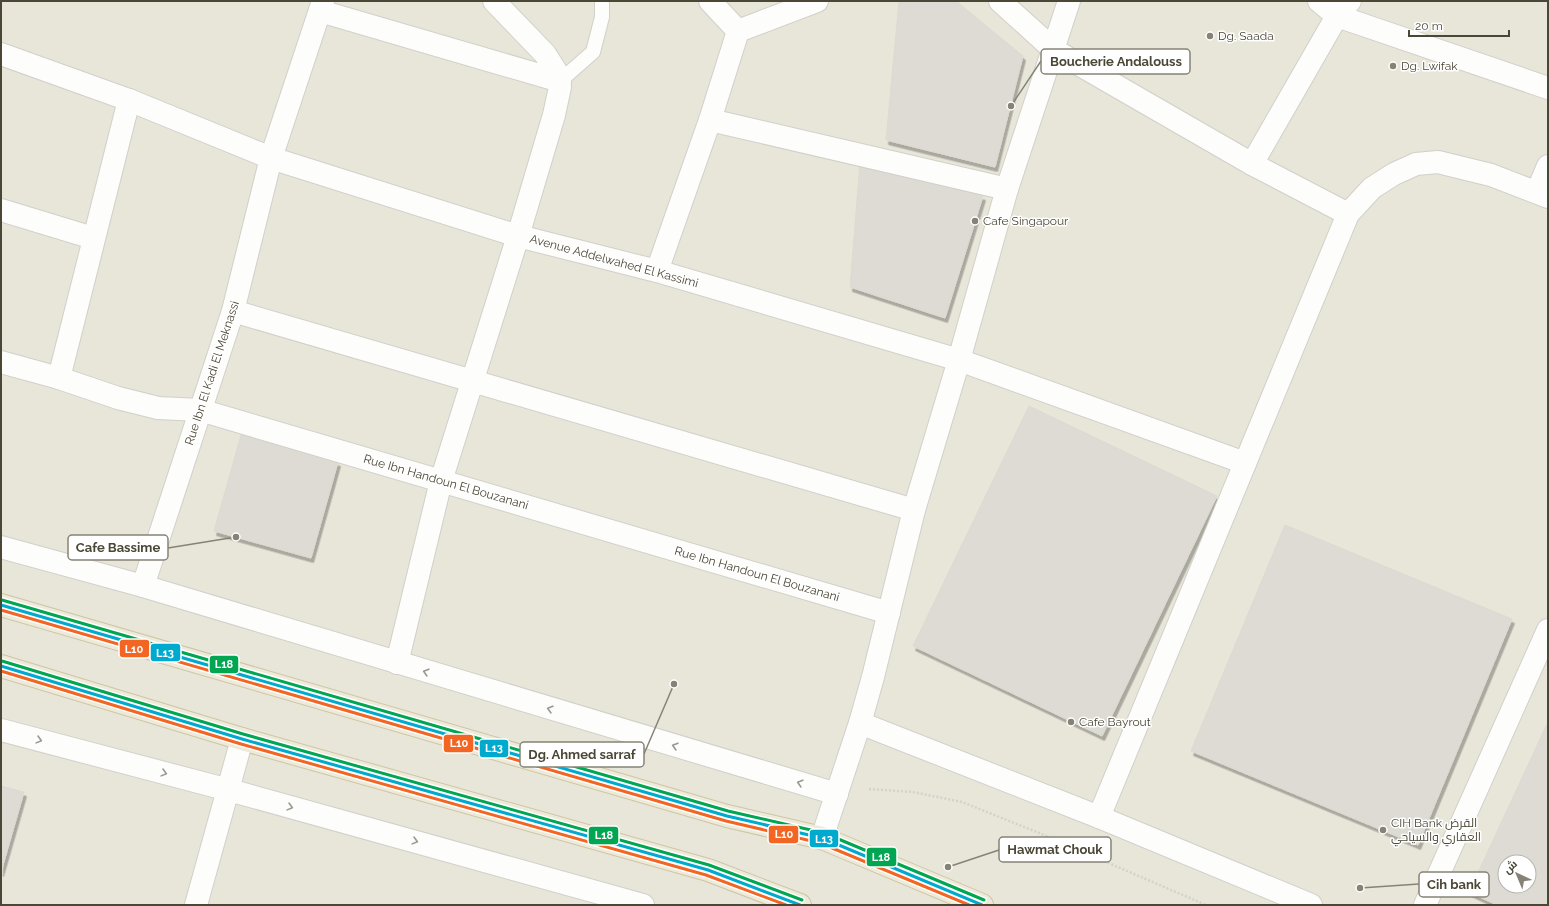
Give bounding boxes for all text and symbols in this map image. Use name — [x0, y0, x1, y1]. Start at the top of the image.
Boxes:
scale bar — [1409, 12, 1509, 38]
text: 20 m — [1415, 19, 1443, 33]
place label: Dg. Saada — [1218, 29, 1274, 43]
marker: Dg. Saada — [1205, 31, 1215, 41]
callout: Boucherie Andalouss — [1041, 49, 1190, 74]
text: Boucherie Andalouss — [1050, 54, 1183, 69]
place label: Dg. Lwifak — [1401, 59, 1458, 73]
marker: Dg. Lwifak — [1388, 61, 1398, 71]
place label: Cafe Singapour — [983, 214, 1069, 228]
marker: Cafe Singapour — [970, 216, 980, 226]
street label: Avenue Addelwahed El Kassimi — [528, 232, 700, 290]
street label: Rue Ibn El Kadi El Meknassi — [182, 299, 242, 447]
street label: Rue Ibn Handoun El Bouzanani — [362, 452, 530, 512]
callout: Cafe Bassime — [68, 535, 168, 560]
text: Cafe Bassime — [76, 540, 160, 555]
street label: Rue Ibn Handoun El Bouzanani — [673, 544, 841, 604]
line badge: L10 — [119, 639, 150, 658]
text: L10 — [125, 643, 144, 656]
line badge: L13 — [150, 643, 181, 662]
text: L13 — [156, 647, 174, 660]
line badge: L18 — [209, 655, 239, 674]
text: L18 — [215, 658, 234, 671]
one-way arrow — [422, 668, 429, 677]
one-way arrow — [547, 705, 554, 714]
place label: Cafe Bayrout — [1079, 715, 1151, 729]
marker: Cafe Bayrout — [1066, 717, 1076, 727]
line badge: L10 — [443, 734, 474, 753]
one-way arrow — [35, 735, 42, 744]
text: L10 — [450, 737, 469, 750]
line badge: L13 — [479, 739, 509, 758]
text: L13 — [485, 742, 503, 755]
callout: Dg. Ahmed sarraf — [520, 742, 644, 767]
one-way arrow — [672, 742, 679, 751]
text: Dg. Ahmed sarraf — [528, 747, 637, 762]
one-way arrow — [161, 768, 168, 777]
one-way arrow — [796, 779, 803, 788]
one-way arrow — [286, 802, 293, 811]
place label: CIH Bank القرض العقاري والسياحي — [1391, 816, 1481, 847]
line badge: L10 — [768, 825, 799, 844]
marker: CIH Bank القرض العقاري والسياحي — [1378, 825, 1388, 835]
line badge: L18 — [588, 826, 619, 845]
text: L10 — [775, 828, 794, 841]
text: L18 — [595, 829, 614, 842]
line badge: L13 — [809, 829, 839, 848]
text: L13 — [815, 833, 833, 846]
one-way arrow — [412, 836, 419, 845]
callout: Hawmat Chouk — [999, 837, 1111, 862]
text: Hawmat Chouk — [1007, 842, 1103, 857]
line badge: L18 — [866, 847, 897, 867]
text: L18 — [872, 851, 891, 864]
north arrow — [1497, 854, 1537, 894]
text: ش — [1501, 858, 1520, 877]
callout: Cih bank — [1419, 872, 1489, 897]
text: Cih bank — [1427, 877, 1482, 892]

